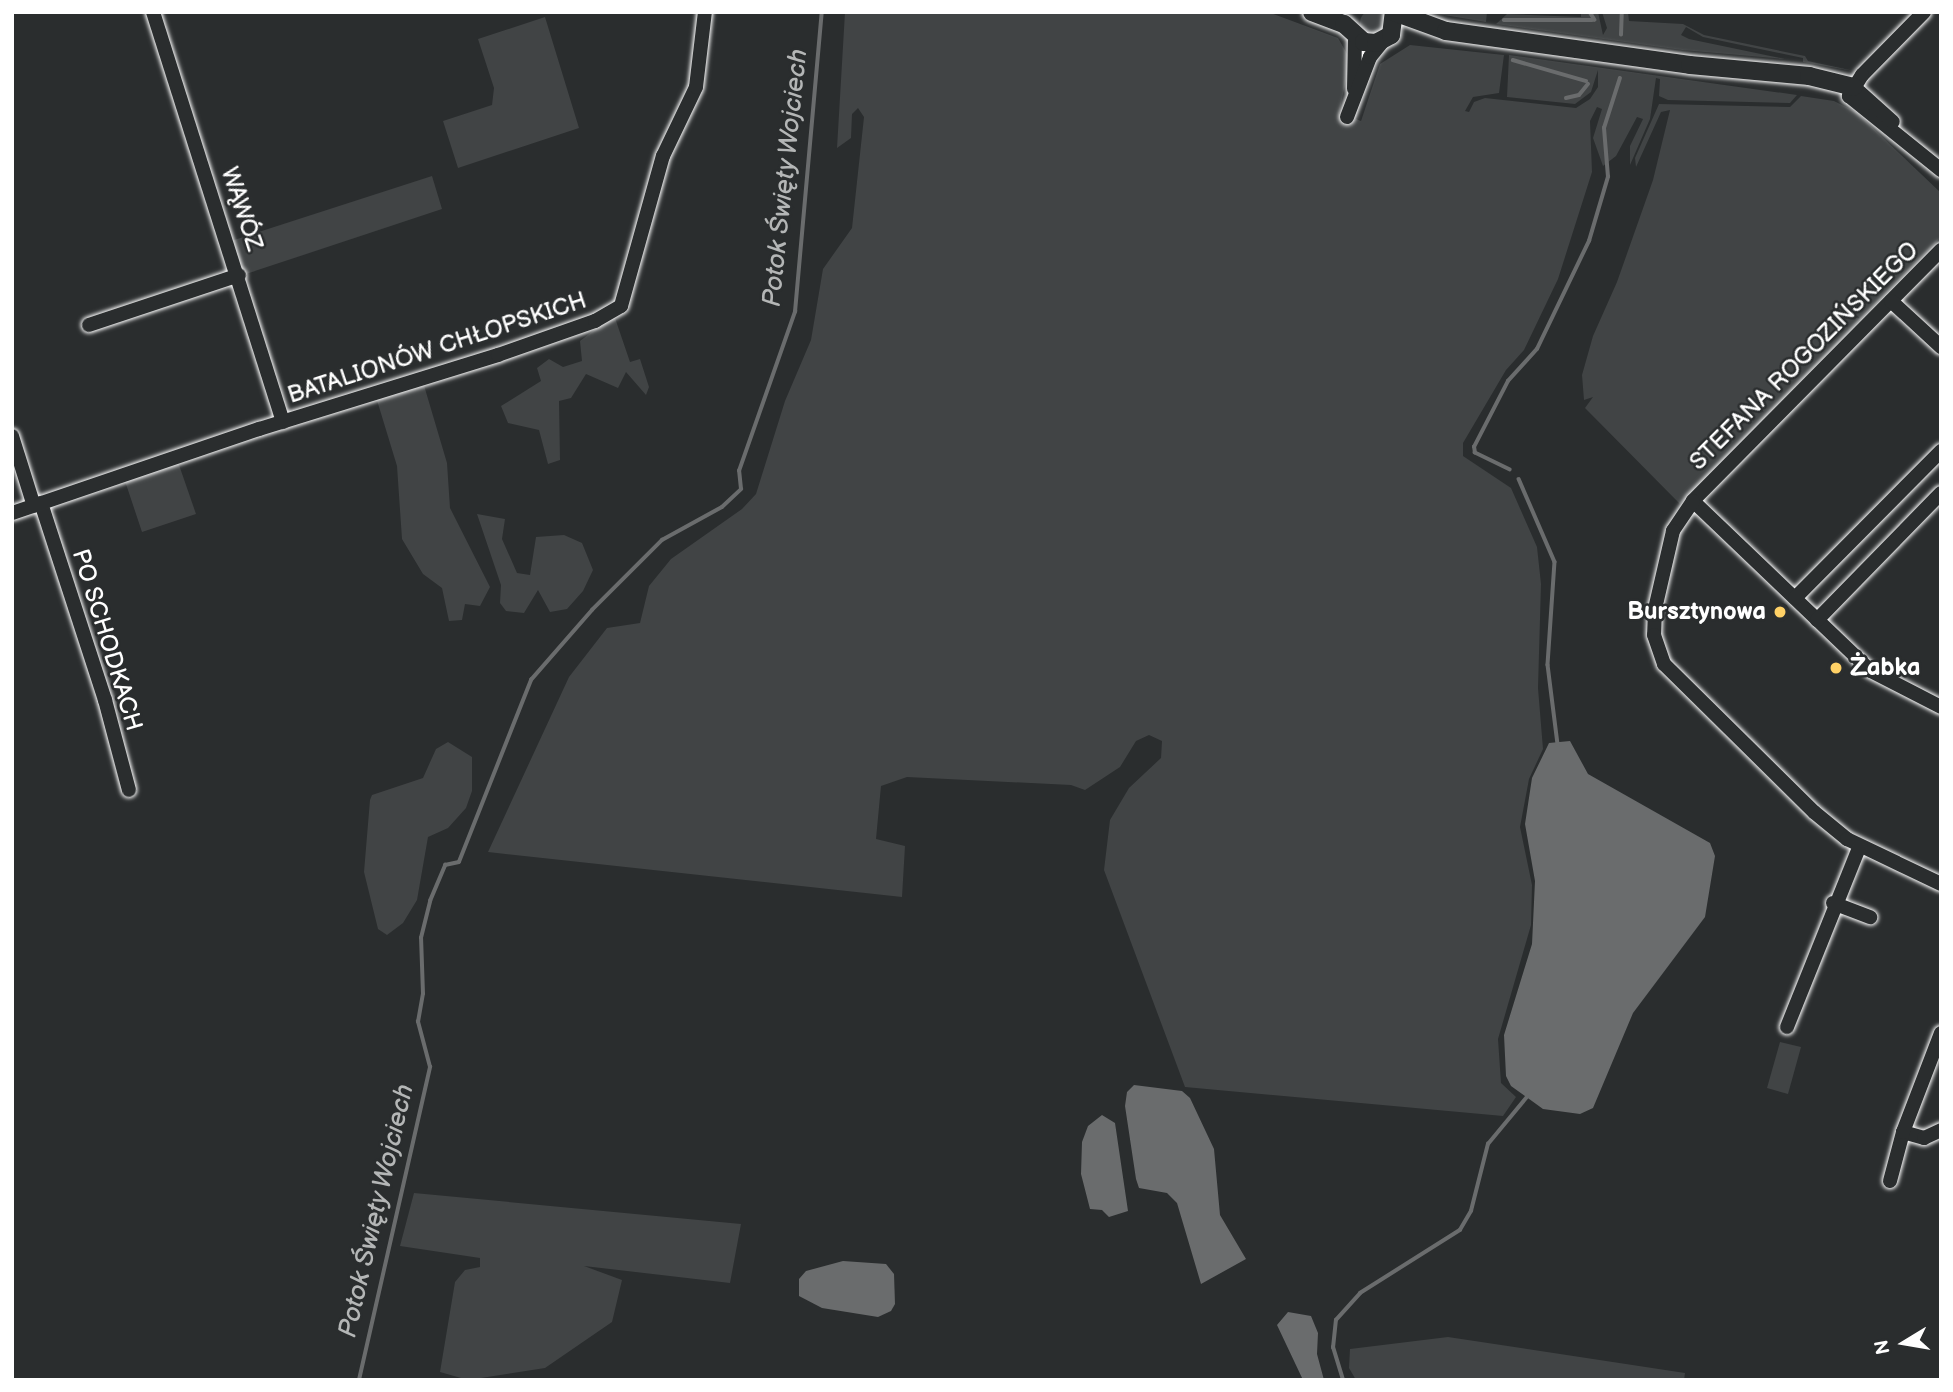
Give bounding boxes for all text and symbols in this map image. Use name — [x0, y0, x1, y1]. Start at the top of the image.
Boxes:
water label: Potok Święty Wojciech — [757, 46, 815, 310]
street label: WĄWÓZ — [215, 163, 269, 255]
street label: STEFANA ROGOZIŃSKIEGO — [1684, 236, 1924, 476]
street label: BATALIONÓW CHŁOPSKICH — [284, 286, 590, 410]
street label: PO SCHODKACH — [66, 545, 148, 735]
place label: Bursztynowa — [1627, 598, 1766, 626]
marker: Bursztynowa — [1772, 604, 1788, 620]
place label: Żabka — [1850, 654, 1920, 682]
marker: Żabka — [1828, 660, 1844, 676]
water label: Potok Święty Wojciech — [332, 1080, 422, 1342]
north arrow — [1869, 1308, 1939, 1378]
text: N — [1870, 1338, 1896, 1356]

